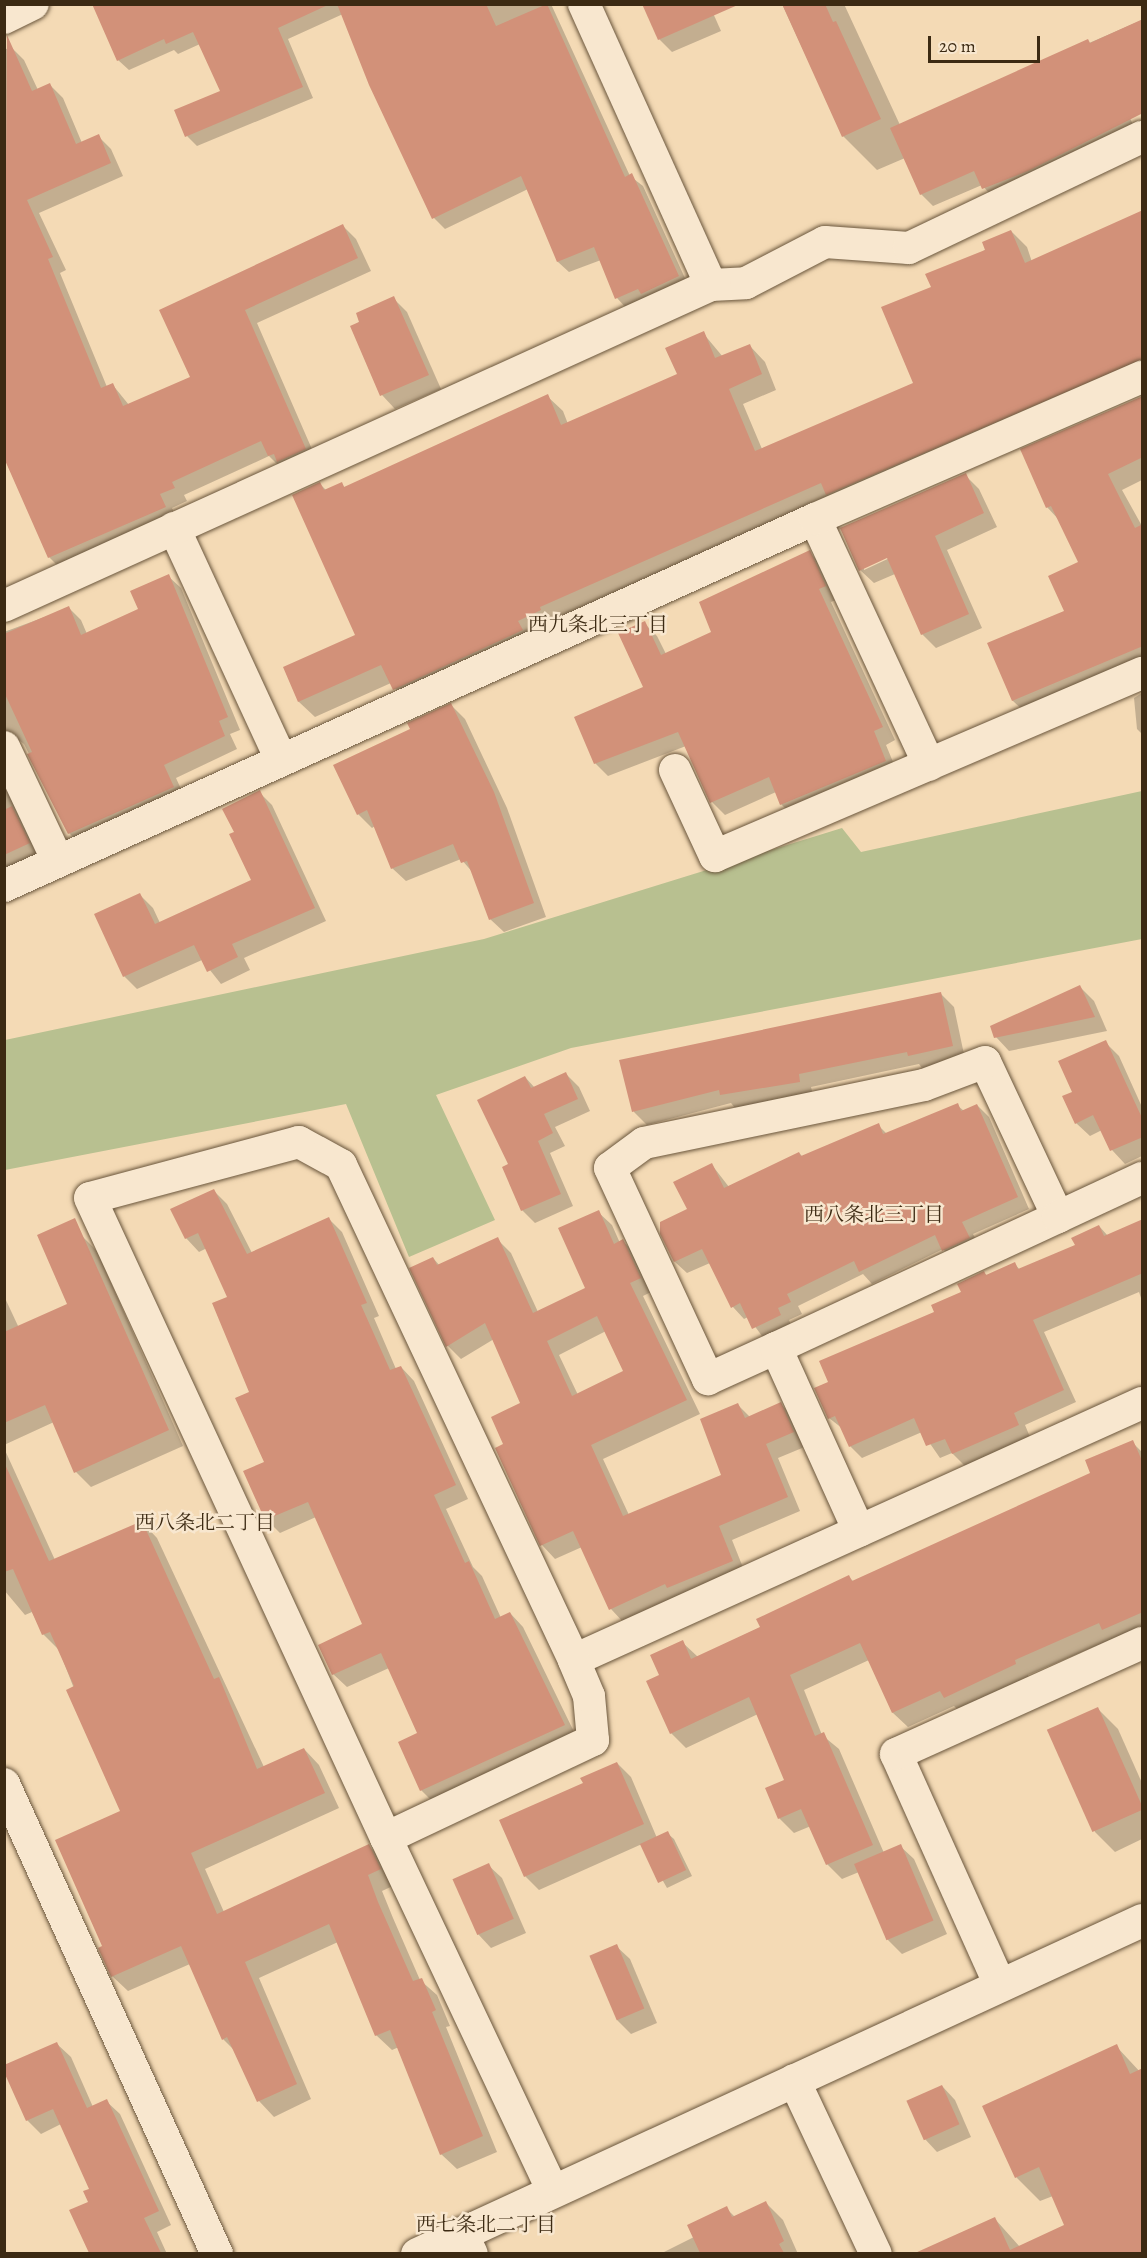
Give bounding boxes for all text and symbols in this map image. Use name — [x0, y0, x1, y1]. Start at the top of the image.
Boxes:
scale bar — [931, 24, 1044, 62]
text: 20 m — [939, 34, 976, 58]
district label: 西九条北三丁目 — [528, 612, 668, 636]
district label: 西八条北三丁目 — [804, 1202, 944, 1226]
district label: 西八条北二丁目 — [135, 1510, 275, 1534]
district label: 西七条北二丁目 — [416, 2212, 556, 2236]

